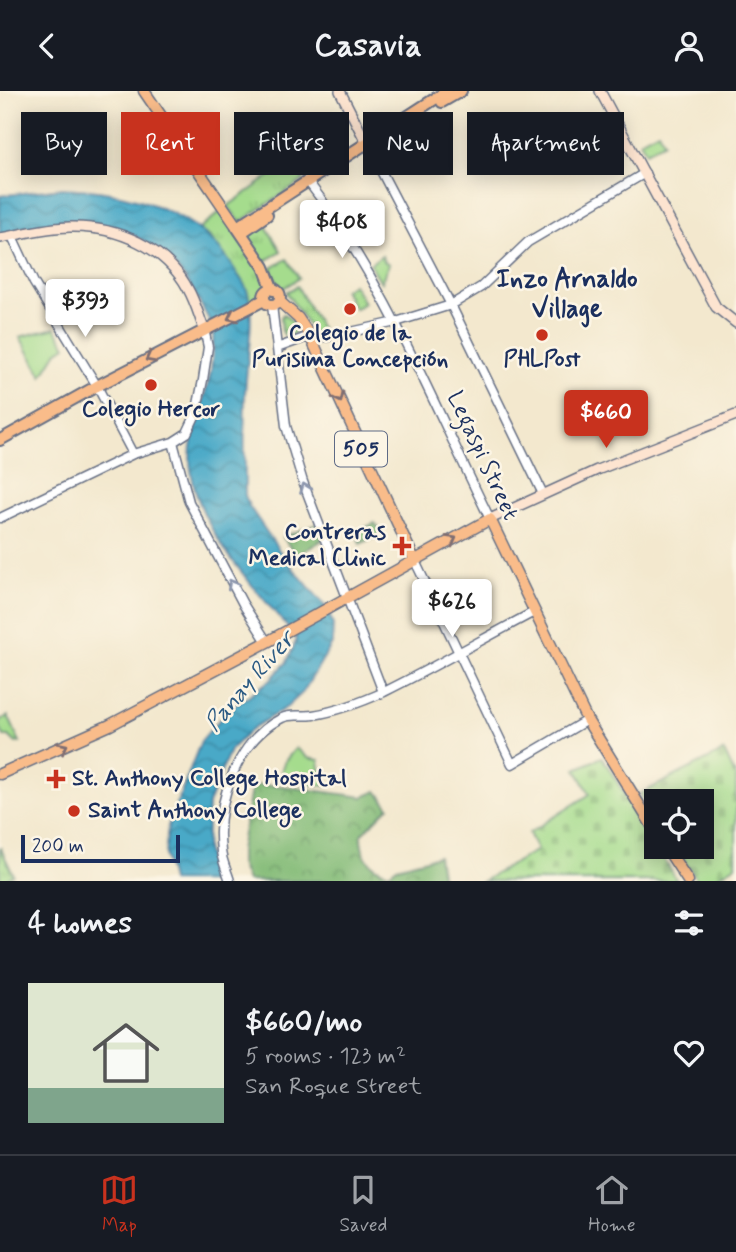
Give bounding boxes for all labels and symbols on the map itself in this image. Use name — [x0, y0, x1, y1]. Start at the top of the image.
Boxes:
pin: $408 — [301, 201, 383, 260]
district label: Inzo Arnaldo Village — [496, 263, 638, 328]
pin: $393 — [44, 279, 126, 339]
marker: Colegio de la Purisima Concepción — [342, 301, 358, 317]
one-way arrow — [227, 308, 239, 322]
place label: Colegio de la Purisima Concepción — [252, 319, 448, 375]
marker: PHLPost — [534, 327, 550, 343]
place label: PHLPost — [504, 345, 582, 375]
one-way arrow — [145, 350, 157, 363]
marker: Colegio Hercor — [143, 377, 159, 393]
street label: Legaspi Street — [437, 387, 525, 526]
one-way arrow — [331, 391, 345, 403]
pin: $660 — [565, 391, 647, 450]
place label: Colegio Hercor — [82, 395, 221, 427]
road number: 505 — [335, 431, 387, 467]
one-way arrow — [300, 483, 314, 495]
place label: Contreras Medical Clinic — [249, 518, 386, 574]
one-way arrow — [445, 535, 458, 548]
marker: Contreras Medical Clinic — [392, 536, 412, 556]
one-way arrow — [227, 578, 240, 591]
pin: $626 — [411, 580, 493, 639]
water label: Panay River — [198, 623, 304, 738]
one-way arrow — [56, 741, 68, 755]
place label: St. Anthony College Hospital — [72, 764, 347, 796]
marker: St. Anthony College Hospital — [46, 769, 66, 789]
place label: Saint Anthony College — [88, 796, 302, 828]
marker: Saint Anthony College — [66, 803, 82, 819]
scale bar — [21, 832, 180, 864]

